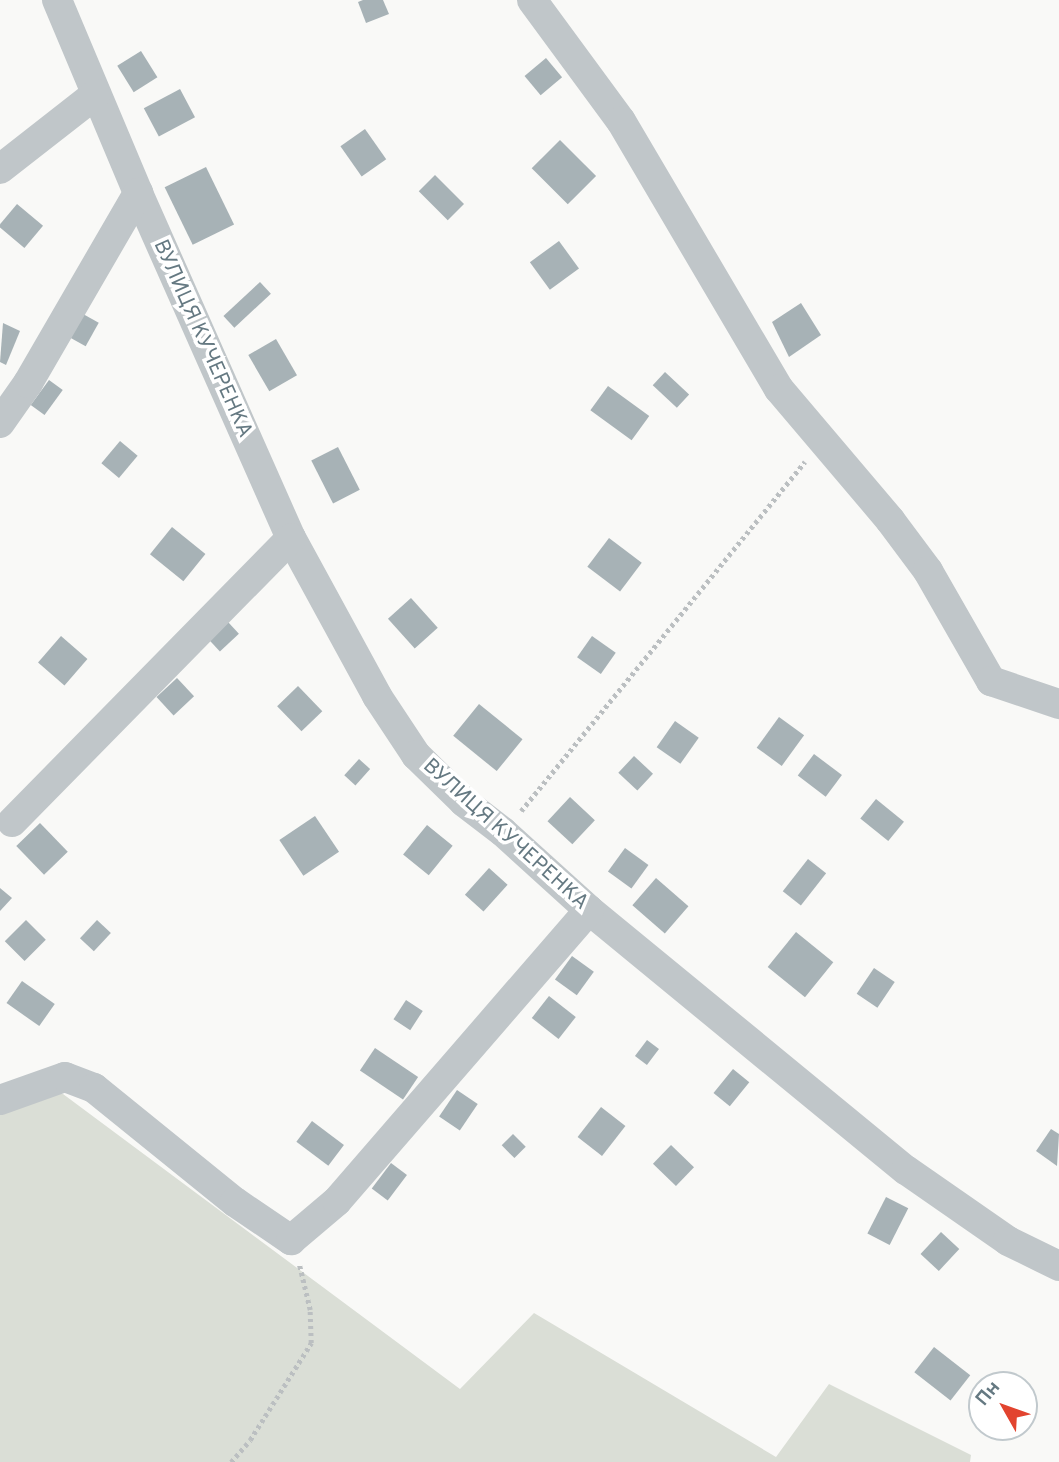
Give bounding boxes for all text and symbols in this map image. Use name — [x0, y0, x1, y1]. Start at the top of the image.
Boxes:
street label: ВУЛИЦЯ КУЧЕРЕНКА — [147, 236, 257, 442]
street label: ВУЛИЦЯ КУЧЕРЕНКА — [417, 754, 593, 916]
north arrow — [968, 1371, 1038, 1441]
text: Пн — [971, 1376, 1006, 1411]

